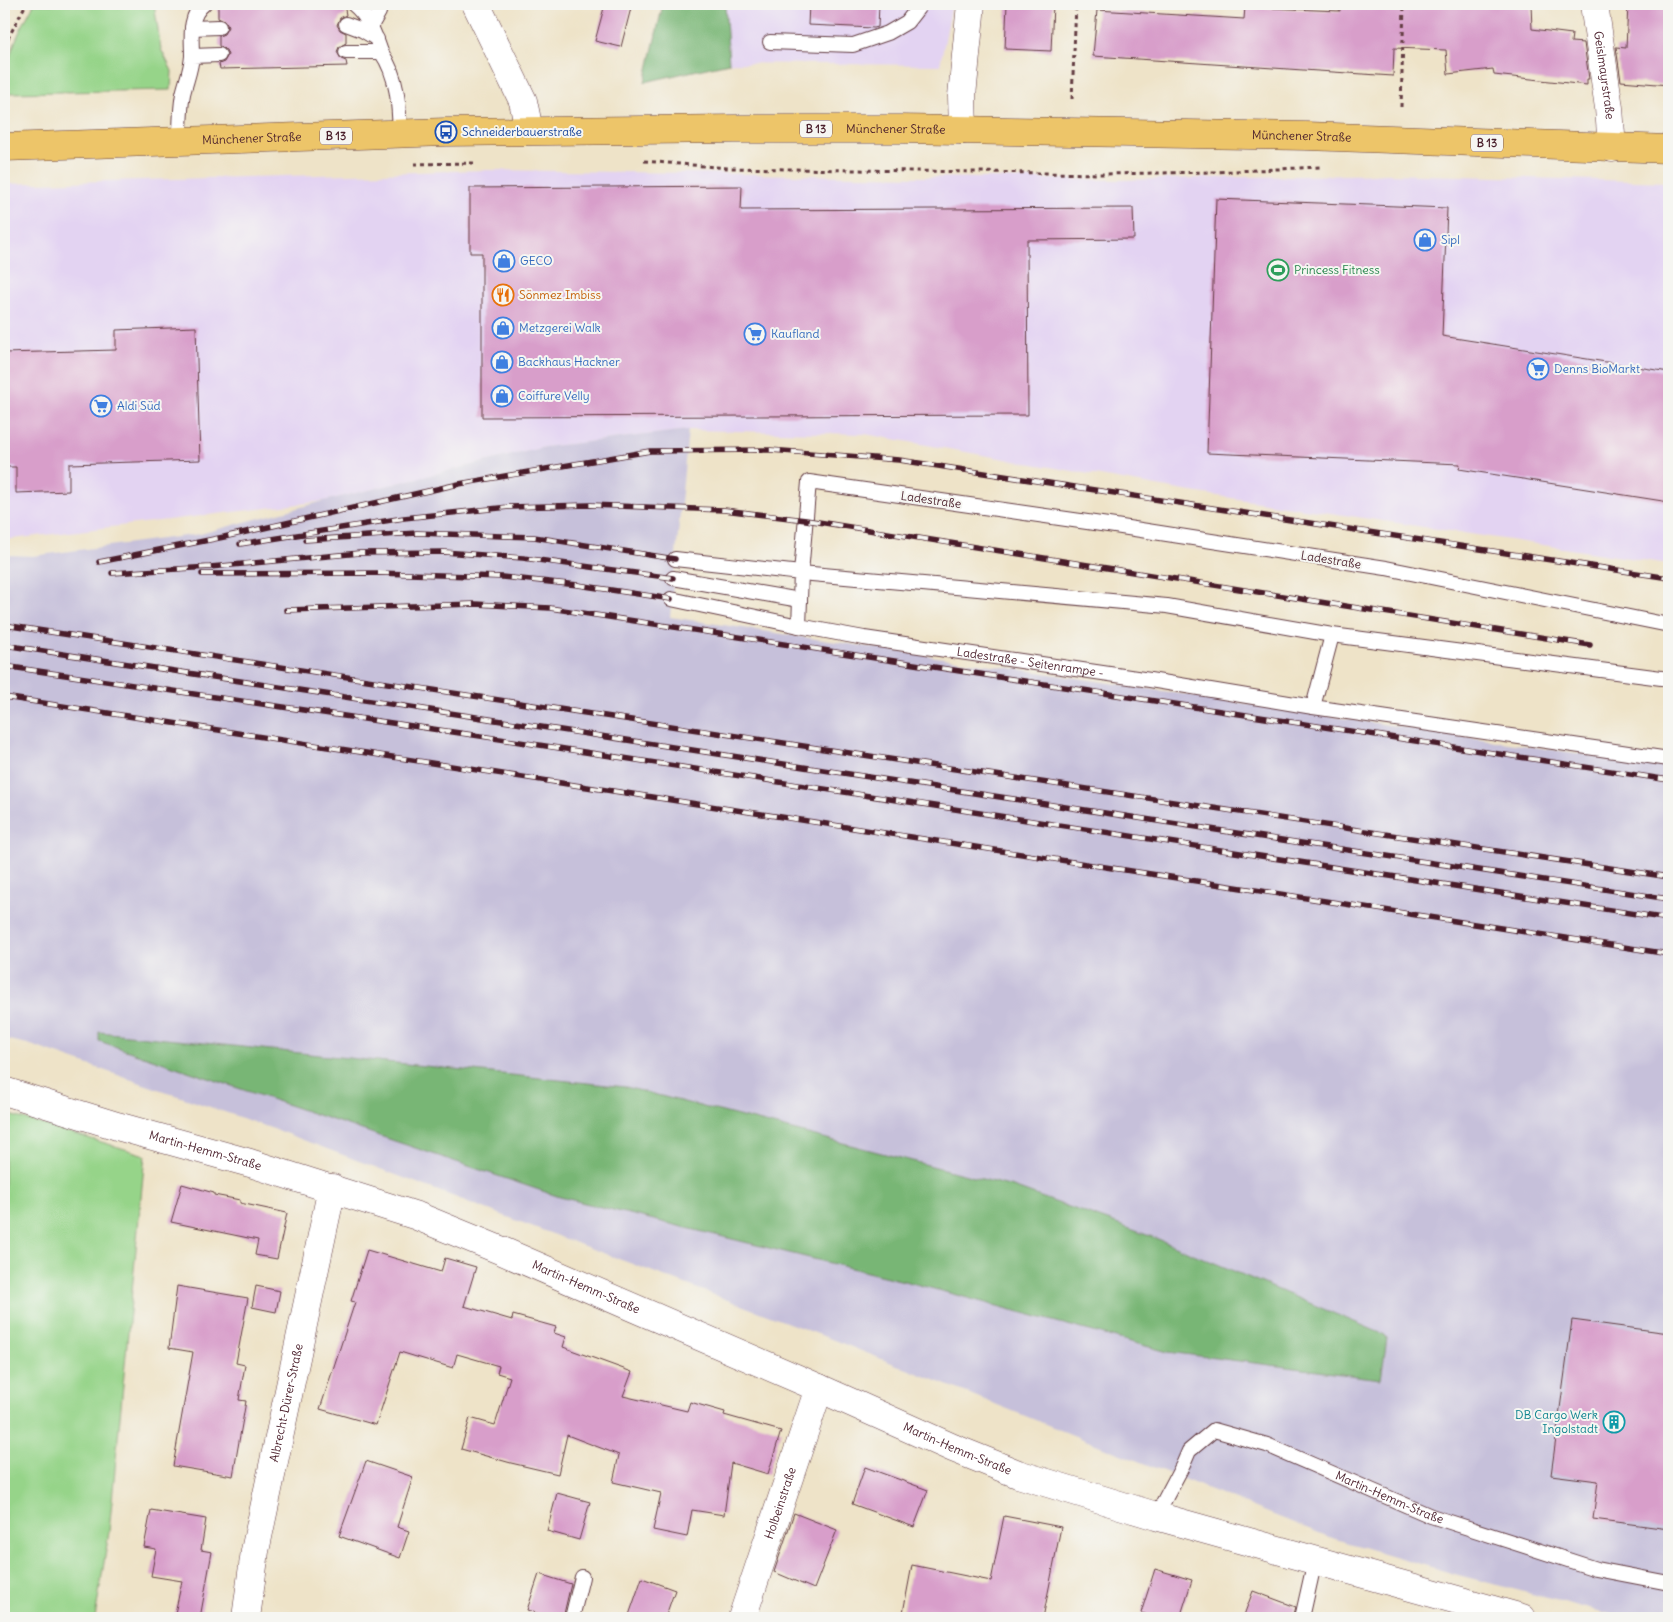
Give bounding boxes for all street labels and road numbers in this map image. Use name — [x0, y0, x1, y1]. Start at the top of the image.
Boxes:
street label: Geislmayrstraße — [1591, 30, 1618, 120]
road number: B 13 — [800, 120, 832, 138]
street label: Münchener Straße — [846, 121, 946, 137]
street label: Münchener Straße — [1252, 127, 1352, 145]
road number: B 13 — [320, 128, 352, 144]
street label: Münchener Straße — [202, 129, 302, 147]
road number: B 13 — [1471, 134, 1503, 152]
street label: Ladestraße — [900, 488, 962, 511]
street label: Ladestraße — [1300, 547, 1362, 572]
street label: Ladestraße - Seitenrampe - — [956, 644, 1105, 680]
street label: Martin-Hemm-Straße — [148, 1127, 264, 1173]
street label: Martin-Hemm-Straße — [530, 1257, 642, 1317]
street label: Albrecht-Dürer-Straße — [266, 1342, 306, 1463]
street label: Martin-Hemm-Straße — [901, 1419, 1014, 1478]
street label: Holbeinstraße — [761, 1465, 799, 1541]
street label: Martin-Hemm-Straße — [1333, 1468, 1446, 1527]

